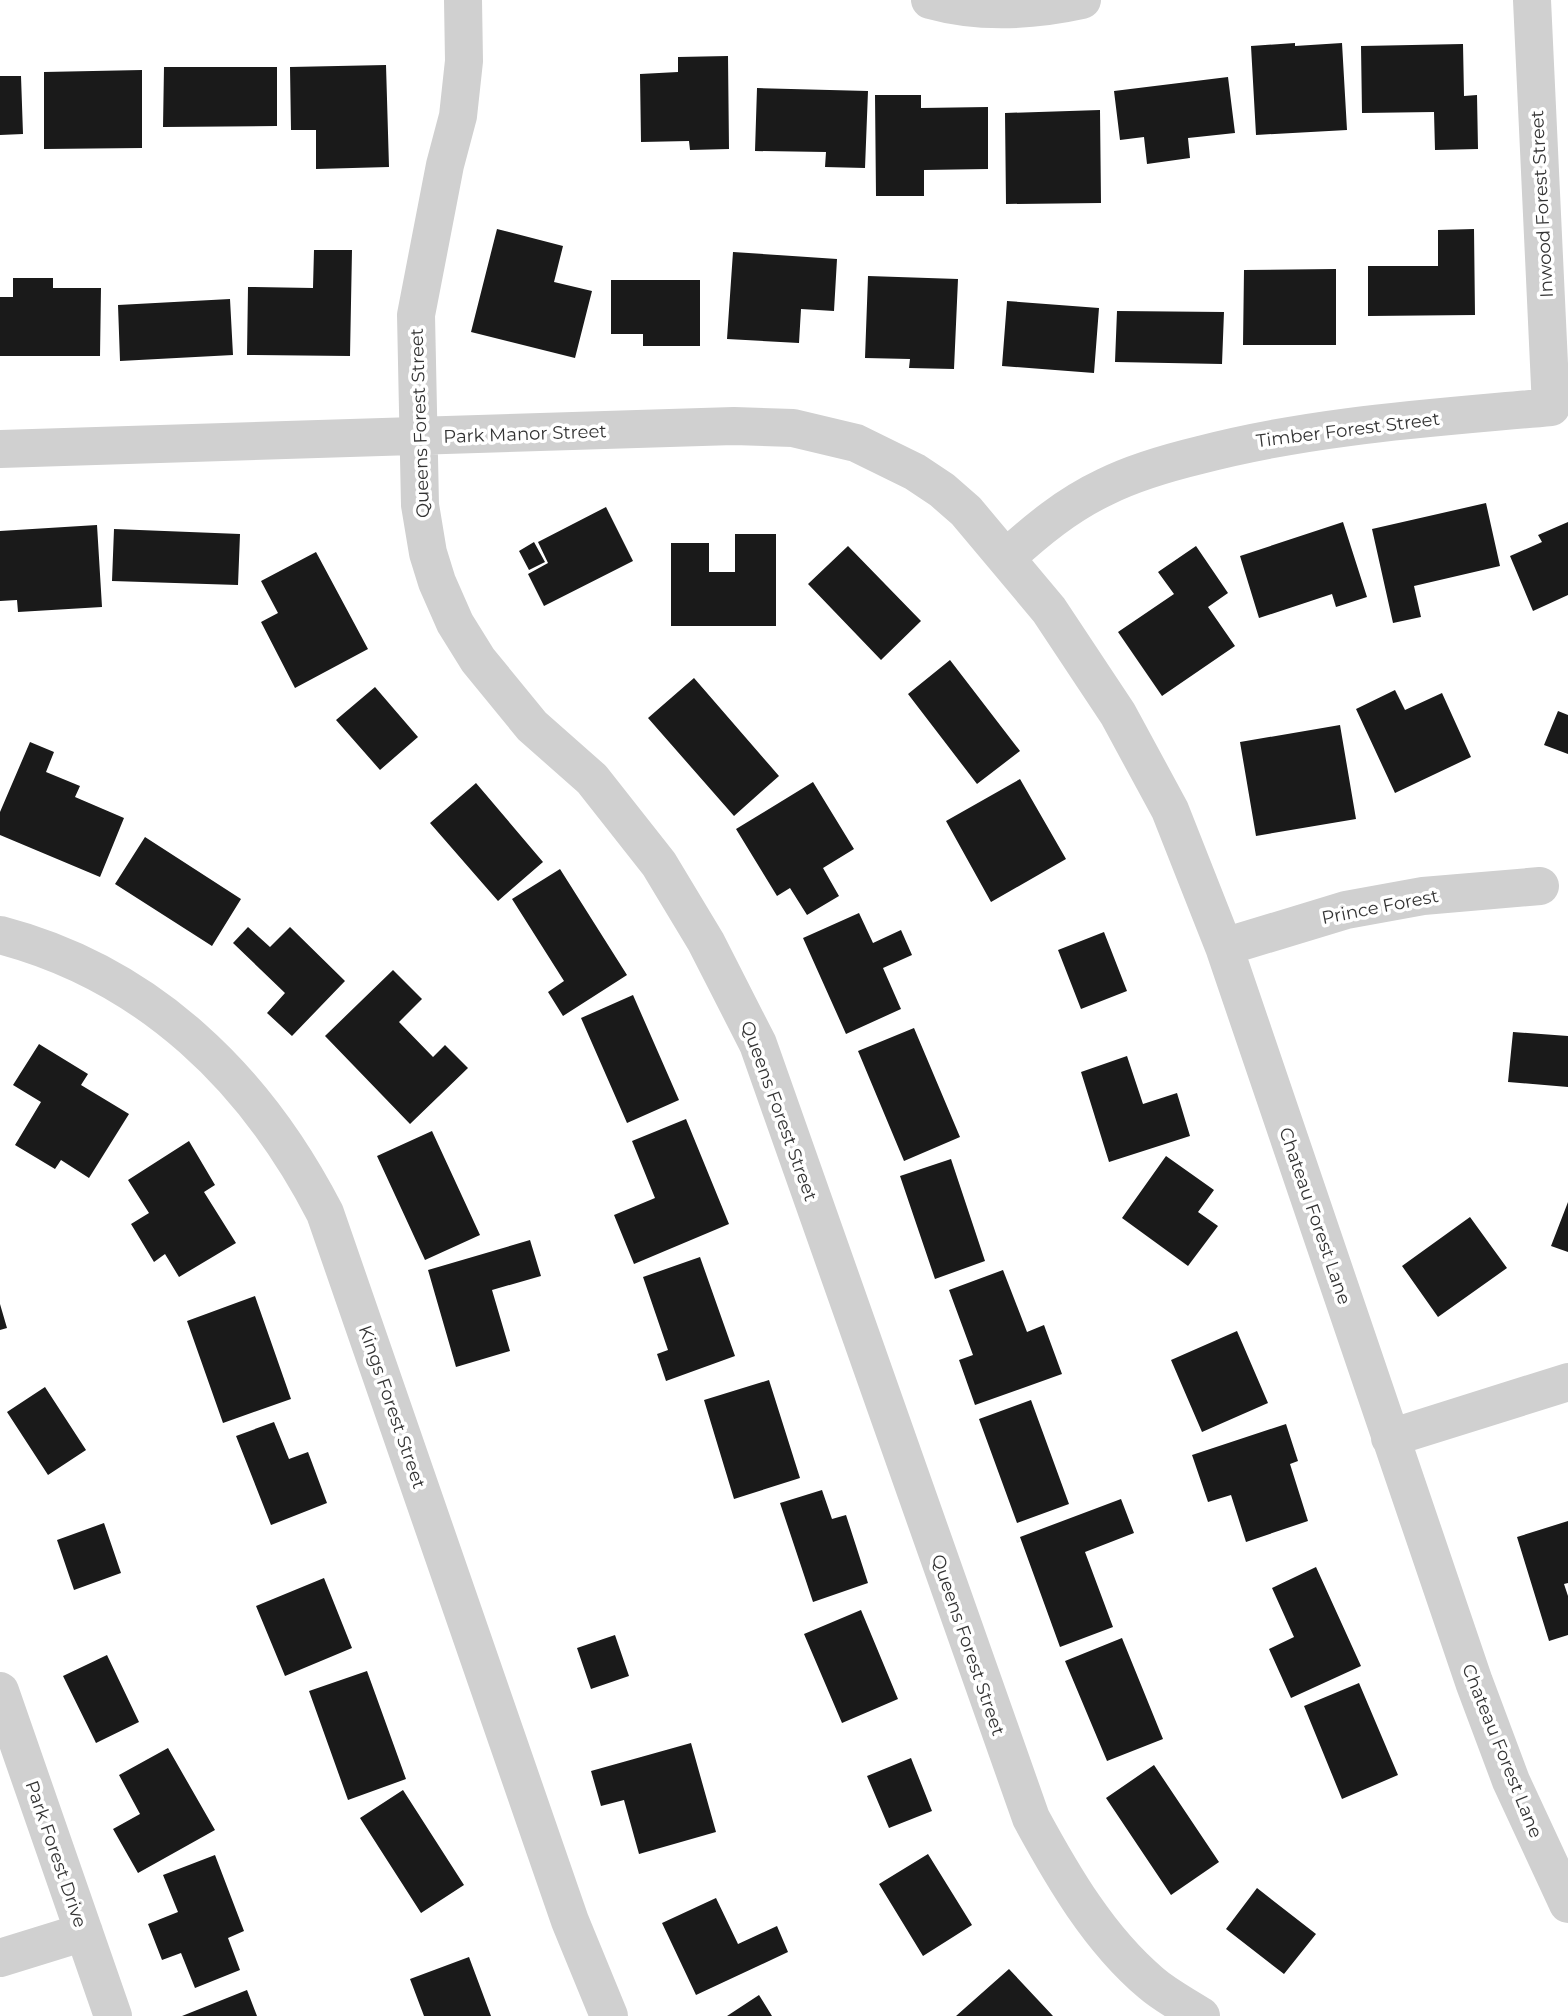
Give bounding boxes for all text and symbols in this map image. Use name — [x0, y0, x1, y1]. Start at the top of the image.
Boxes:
street label: Inwood Forest Street — [1526, 110, 1558, 298]
street label: Queens Forest Street — [406, 328, 434, 518]
street label: Timber Forest Street — [1255, 408, 1441, 452]
street label: Park Manor Street — [443, 420, 607, 448]
street label: Prince Forest — [1320, 885, 1440, 929]
street label: Queens Forest Street — [736, 1018, 822, 1204]
street label: Chateau Forest Lane — [1274, 1125, 1356, 1308]
street label: Kings Forest Street — [354, 1323, 430, 1491]
street label: Queens Forest Street — [927, 1552, 1009, 1738]
street label: Chateau Forest Lane — [1457, 1661, 1547, 1841]
street label: Park Forest Drive — [21, 1778, 92, 1931]

